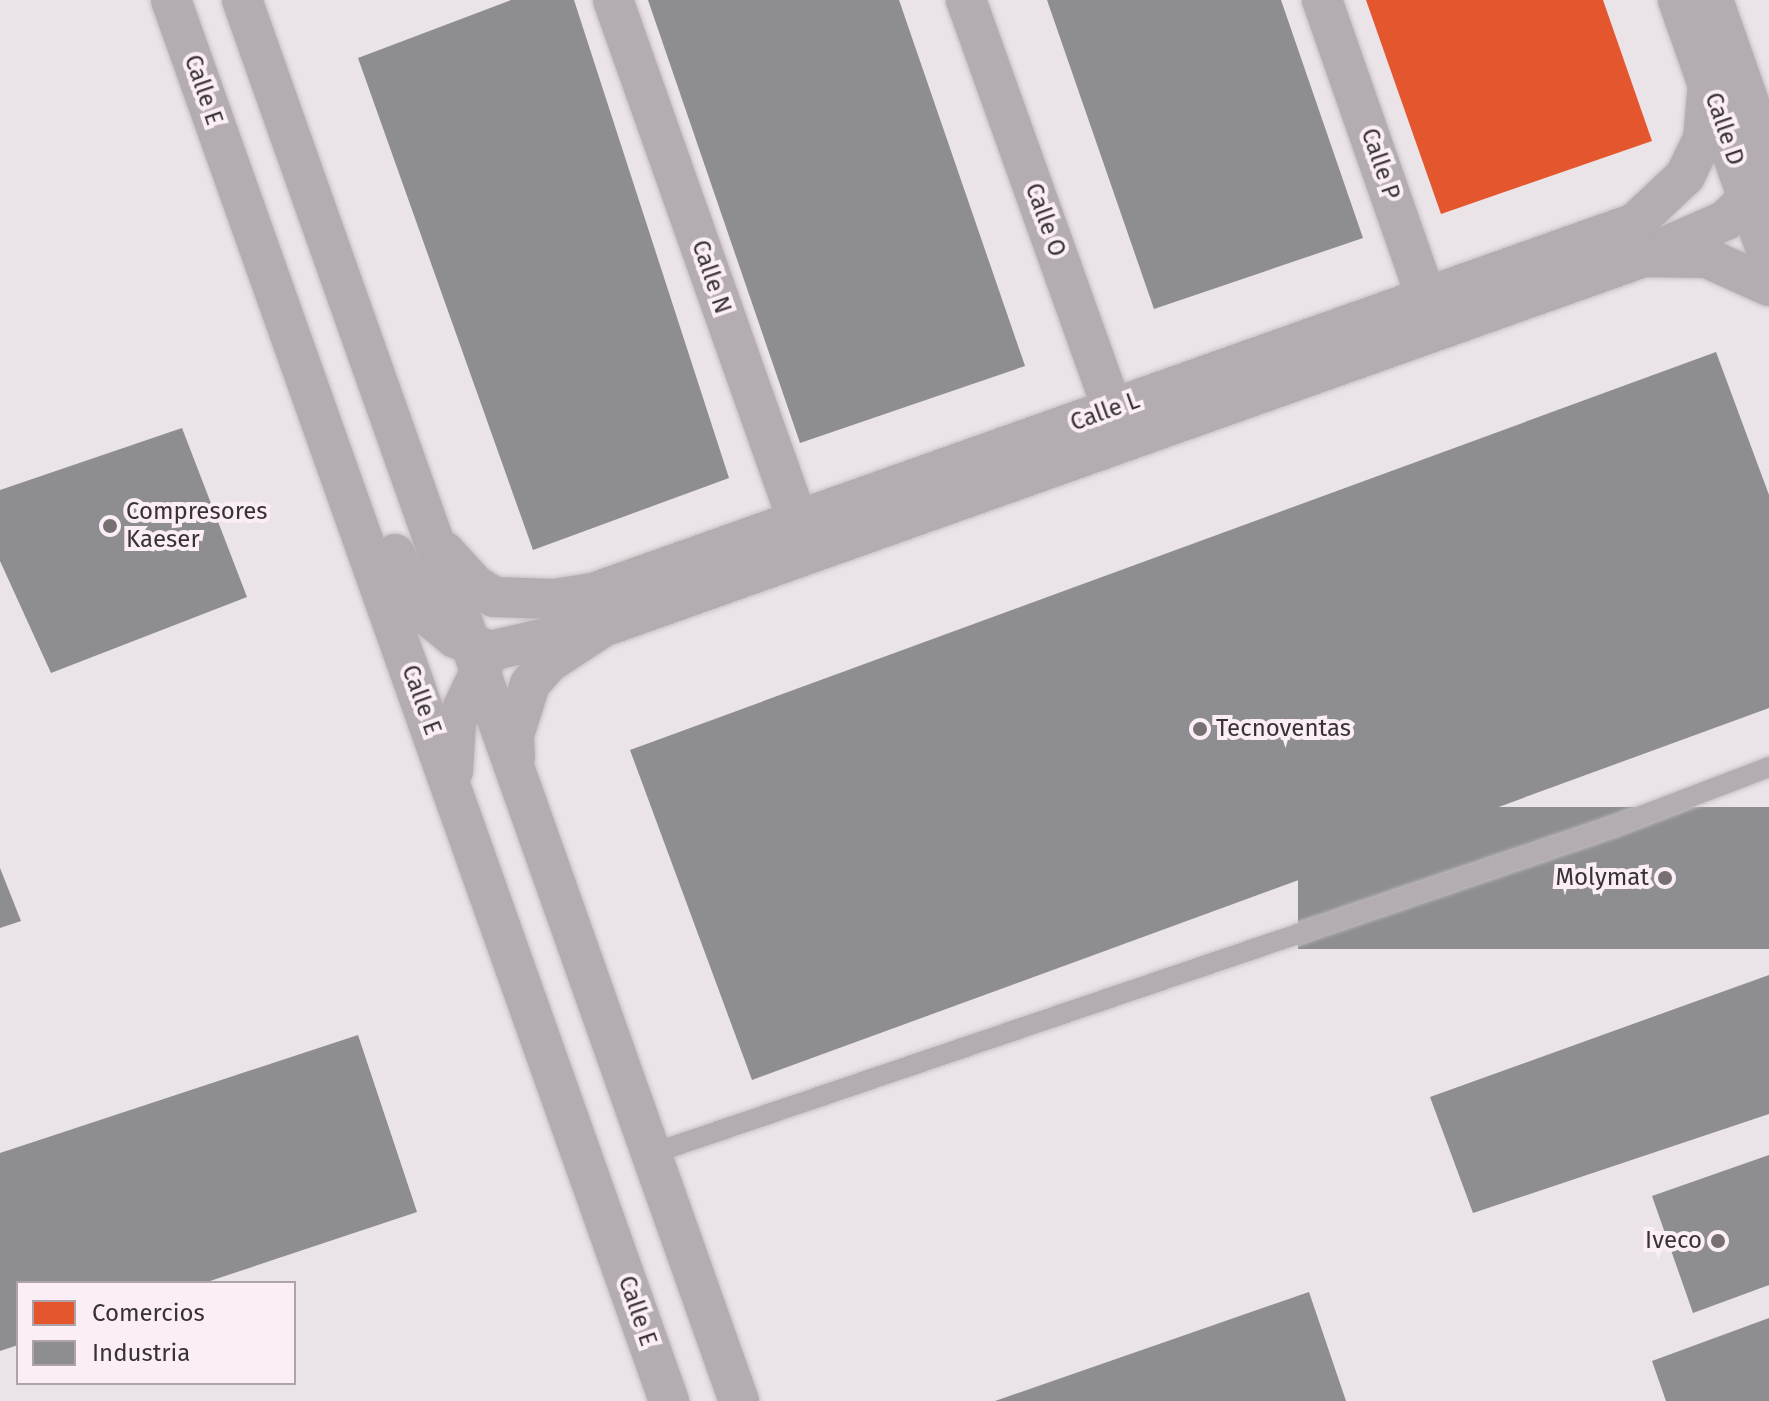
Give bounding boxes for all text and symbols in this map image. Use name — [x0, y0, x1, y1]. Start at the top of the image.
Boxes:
street label: Calle E — [178, 51, 228, 129]
street label: Calle D — [1698, 89, 1750, 169]
street label: Calle P — [1354, 125, 1406, 203]
street label: Calle O — [1018, 179, 1072, 261]
street label: Calle N — [685, 236, 737, 318]
street label: Calle L — [1067, 386, 1143, 438]
place label: Compresores Kaeser — [126, 498, 267, 554]
marker: Compresores Kaeser — [101, 517, 119, 535]
street label: Calle E — [395, 661, 447, 739]
place label: Tecnoventas — [1216, 715, 1351, 743]
marker: Tecnoventas — [1191, 720, 1209, 738]
place label: Molymat — [1555, 864, 1649, 892]
marker: Molymat — [1656, 869, 1674, 887]
place label: Iveco — [1645, 1227, 1702, 1255]
marker: Iveco — [1709, 1232, 1727, 1250]
street label: Calle E — [612, 1272, 662, 1350]
legend — [16, 1281, 296, 1385]
text: Comercios — [92, 1299, 205, 1327]
text: Industria — [92, 1339, 190, 1367]

